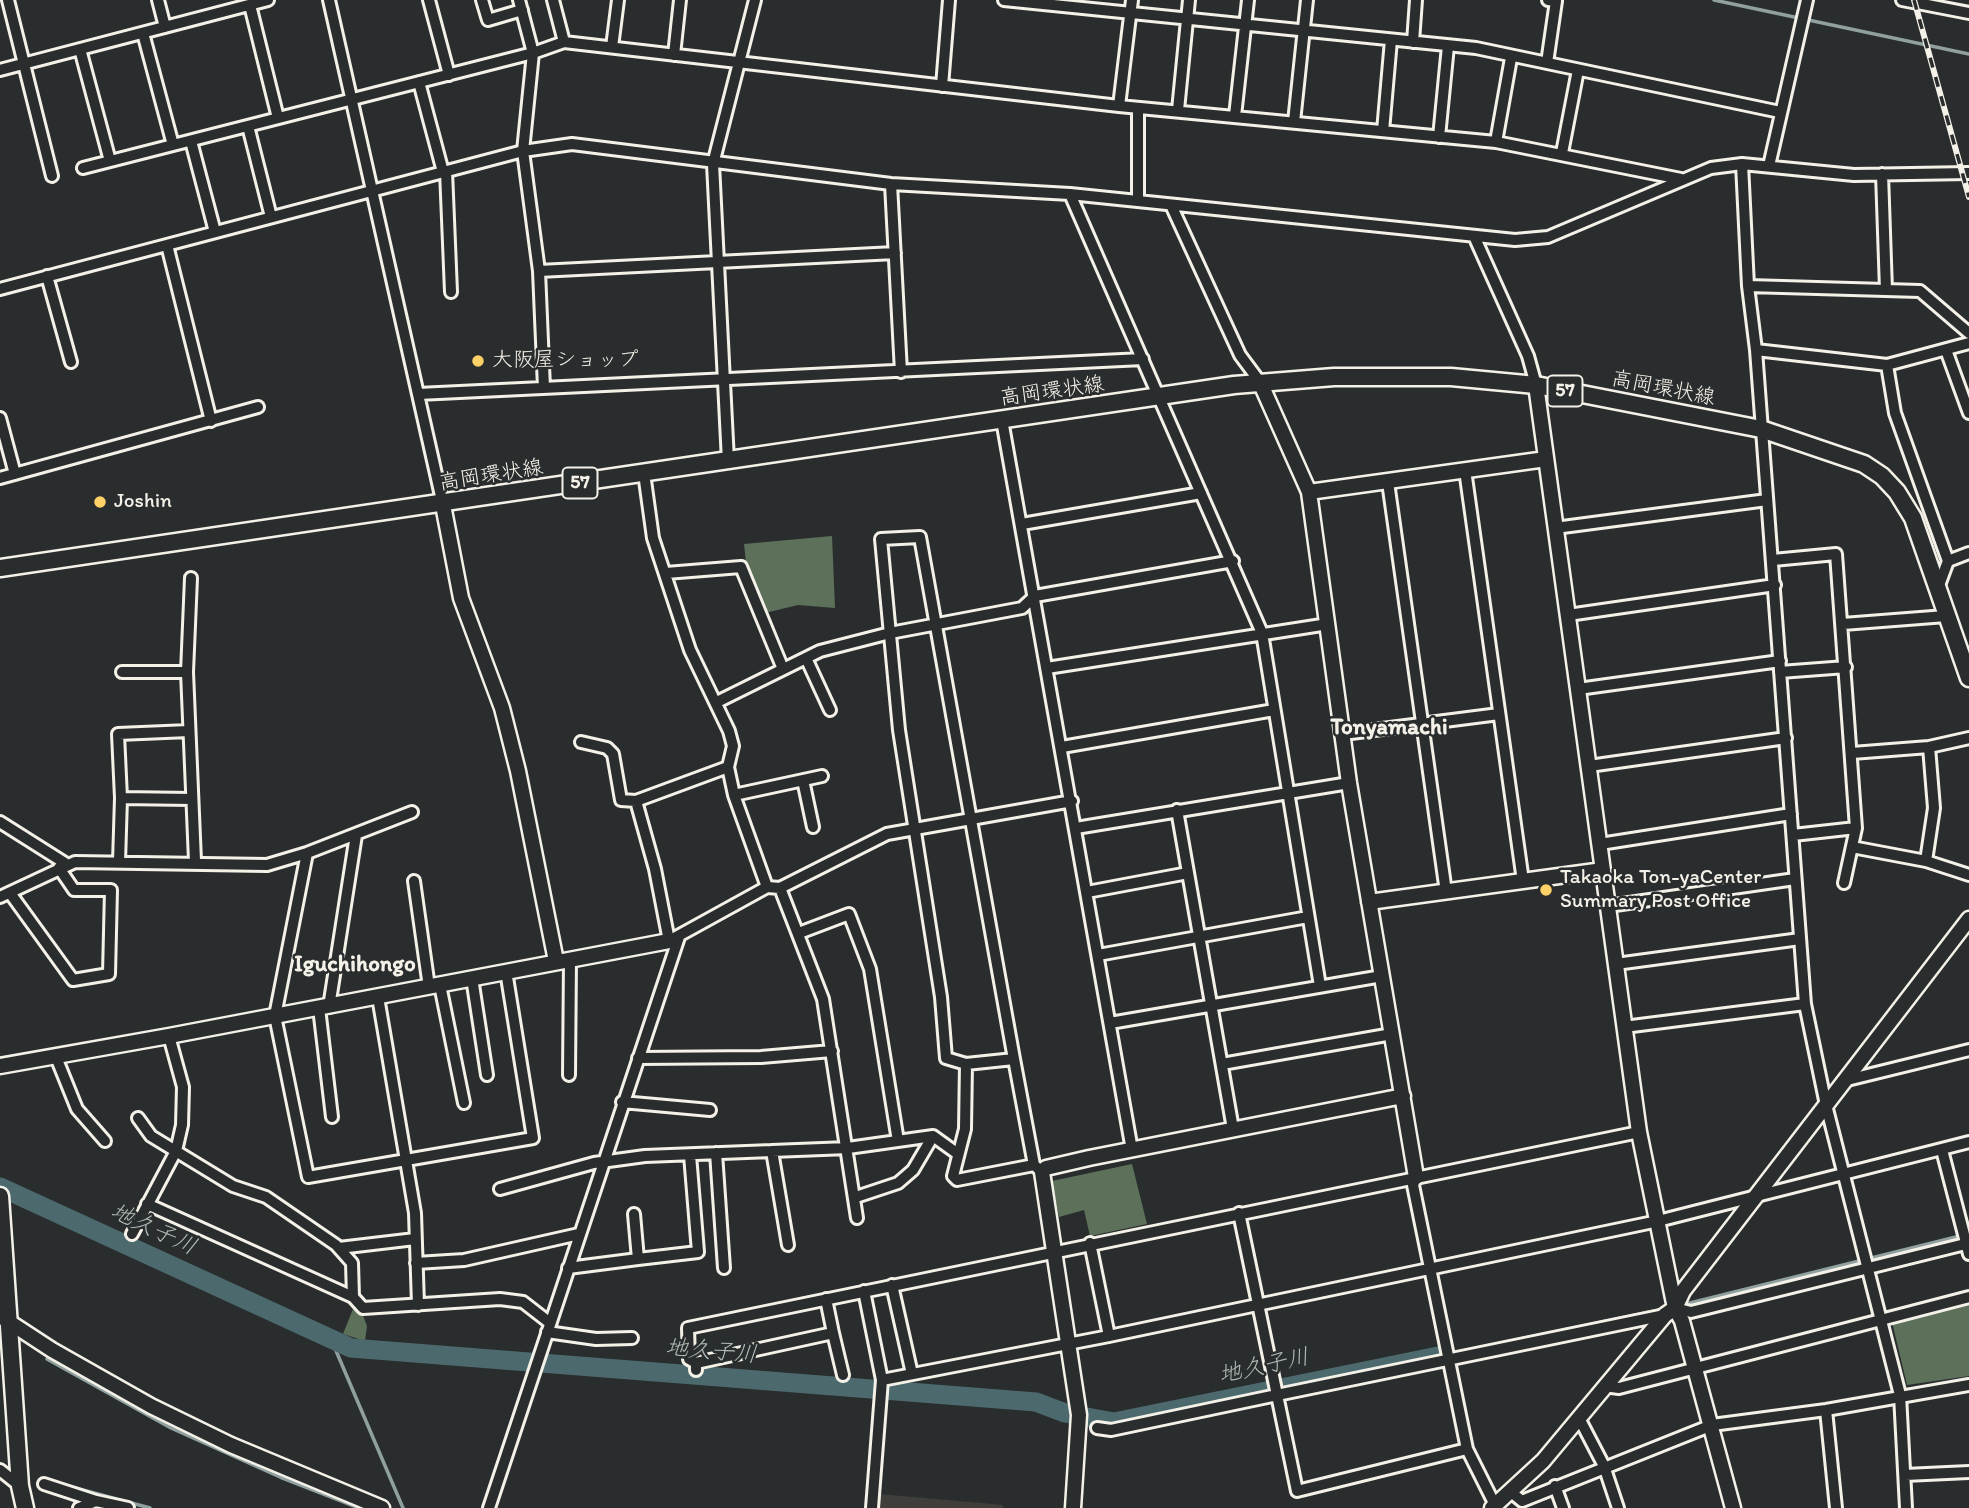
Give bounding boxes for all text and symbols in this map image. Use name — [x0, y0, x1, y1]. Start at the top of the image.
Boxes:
place label: 大阪屋ショップ — [492, 348, 639, 374]
marker: 大阪屋ショップ — [470, 353, 486, 369]
street label: 高岡環状線 — [1609, 367, 1717, 411]
street label: 高岡環状線 — [998, 372, 1106, 412]
road number: 57 — [1548, 376, 1582, 406]
street label: 高岡環状線 — [437, 455, 545, 497]
road number: 57 — [562, 468, 598, 498]
place label: Joshin — [114, 489, 172, 515]
marker: Joshin — [92, 494, 108, 510]
district label: Tonyamachi — [1330, 714, 1448, 742]
place label: Takaoka Ton-yaCenter Summary Post Office — [1560, 865, 1761, 915]
marker: Takaoka Ton-yaCenter Summary Post Office — [1538, 882, 1554, 898]
district label: Iguchihongo — [294, 951, 416, 979]
water label: 地久子川 — [105, 1198, 201, 1262]
water label: 地久子川 — [664, 1334, 758, 1370]
water label: 地久子川 — [1216, 1344, 1312, 1390]

